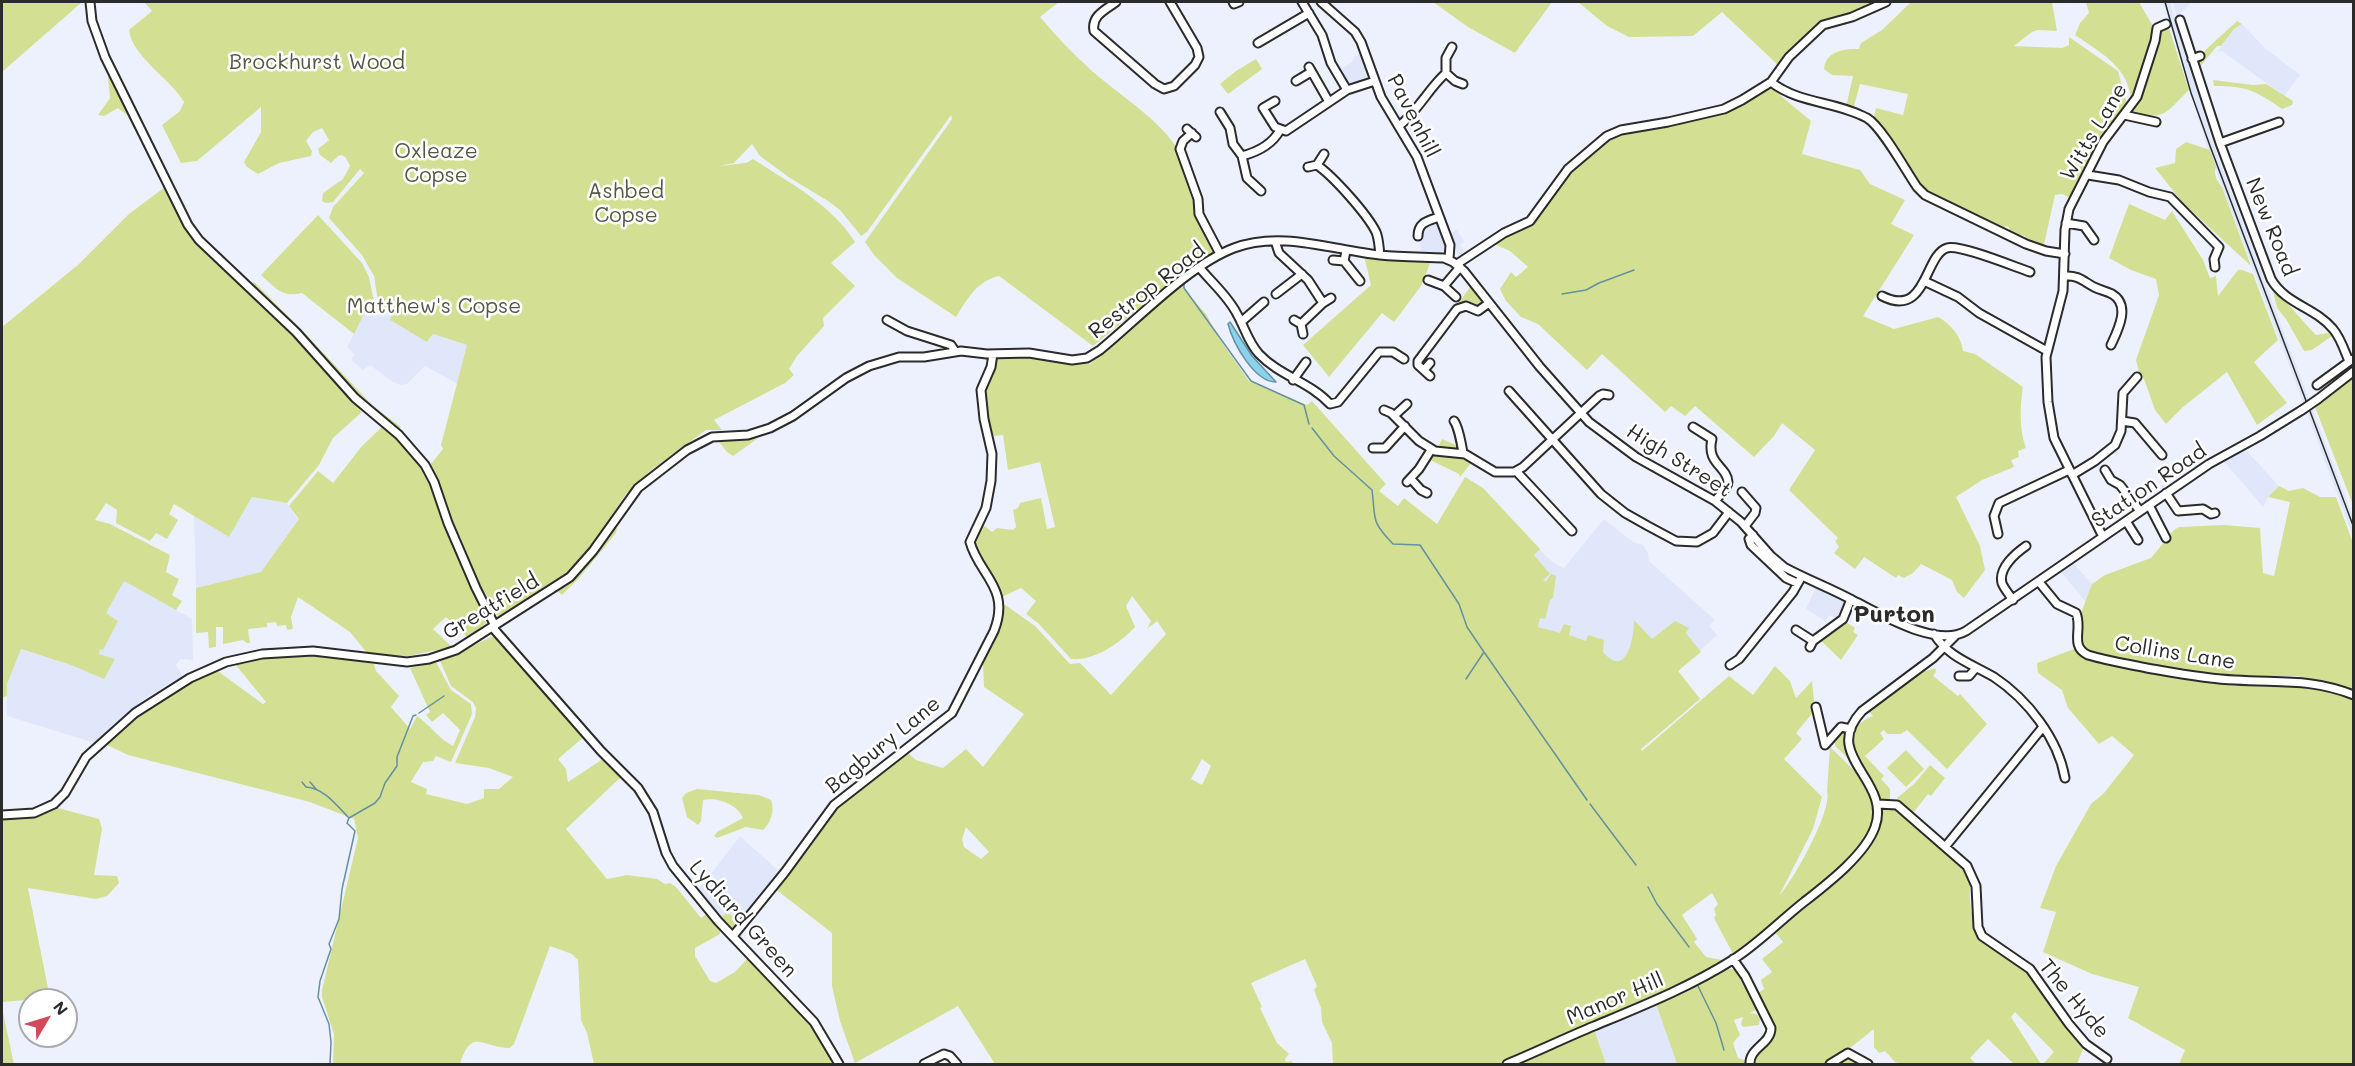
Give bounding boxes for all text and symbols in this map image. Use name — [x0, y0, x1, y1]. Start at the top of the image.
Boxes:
park label: Brockhurst Wood — [229, 50, 405, 76]
street label: Pavenhill — [1381, 70, 1445, 162]
street label: Witts Lane — [2055, 79, 2133, 185]
park label: Oxleaze Copse — [394, 139, 478, 189]
street label: New Road — [2240, 174, 2302, 280]
park label: Ashbed Copse — [588, 179, 664, 229]
street label: Restrop Road — [1084, 238, 1210, 344]
park label: Matthew's Copse — [347, 294, 521, 320]
street label: High Street — [1622, 419, 1736, 503]
street label: Station Road — [2087, 438, 2211, 534]
street label: Greatfield — [438, 568, 544, 646]
district label: Purton — [1853, 601, 1935, 629]
street label: Collins Lane — [2113, 631, 2237, 675]
street label: Bagbury Lane — [821, 691, 945, 799]
street label: Lydiard Green — [684, 855, 802, 983]
street label: The Hyde — [2034, 954, 2114, 1044]
street label: Manor Hill — [1563, 967, 1667, 1031]
north arrow — [18, 988, 78, 1048]
text: N — [49, 997, 73, 1019]

